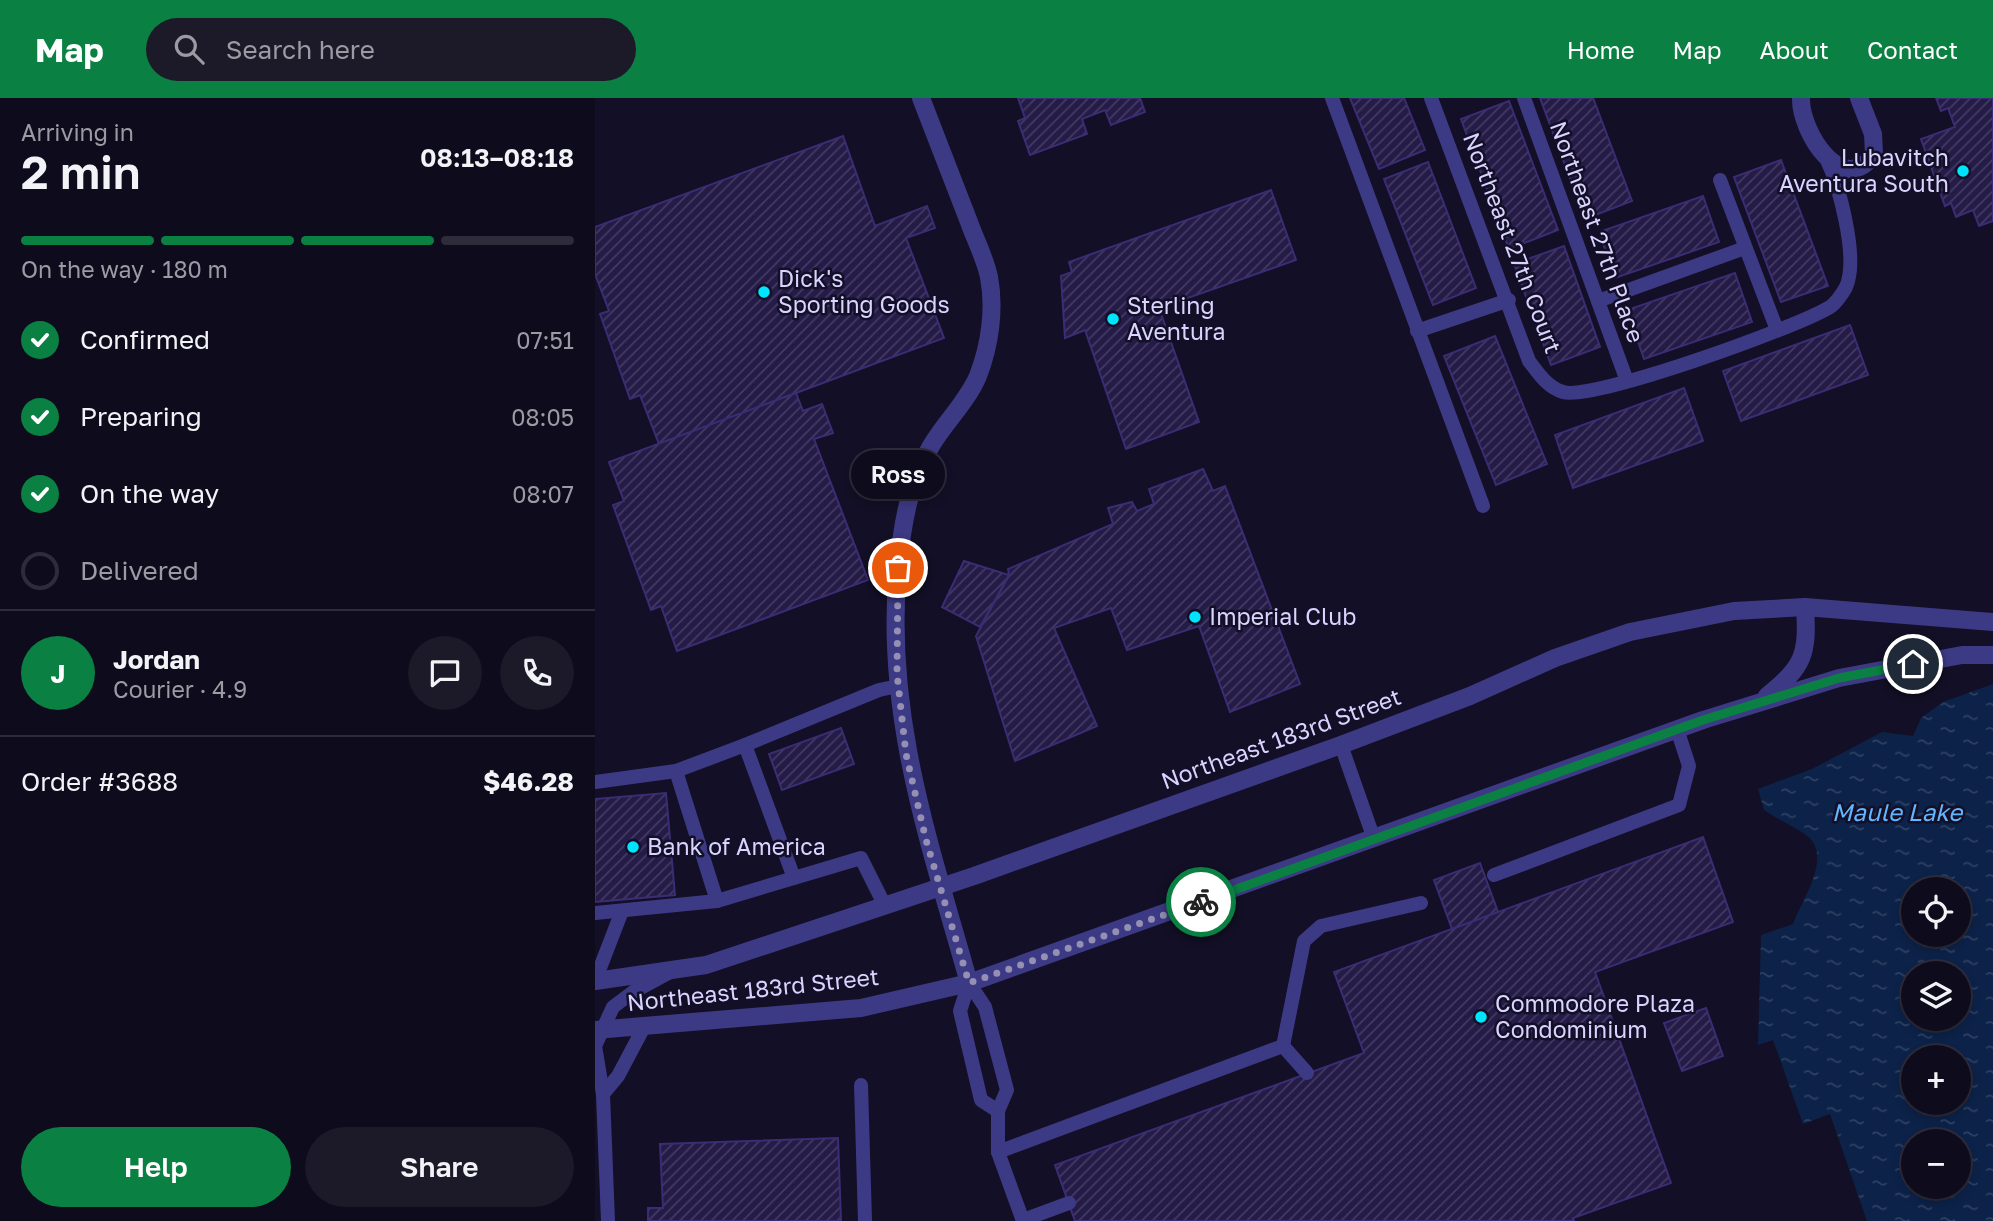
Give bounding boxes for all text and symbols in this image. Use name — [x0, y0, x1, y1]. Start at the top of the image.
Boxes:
search box — [146, 18, 636, 81]
text: Map — [35, 30, 104, 69]
icon: search — [170, 30, 208, 68]
text: Search here — [226, 34, 375, 65]
text: Home — [1567, 35, 1635, 64]
text: Map — [1673, 35, 1722, 64]
text: About — [1760, 35, 1829, 64]
text: Contact — [1867, 35, 1958, 64]
street label: Northeast 27th Place — [1545, 117, 1651, 346]
text: Arriving in — [21, 118, 134, 146]
street label: Northeast 27th Court — [1458, 128, 1568, 357]
text: 08:13–08:18 — [420, 142, 574, 173]
place label: Lubavitch Aventura South — [1779, 143, 1949, 197]
text: 2 min — [21, 144, 141, 199]
marker: Lubavitch Aventura South — [1955, 163, 1971, 179]
text: On the way · 180 m — [21, 255, 228, 283]
place label: Dick's Sporting Goods — [778, 264, 950, 318]
marker: Dick's Sporting Goods — [756, 284, 772, 300]
place label: Sterling Aventura — [1127, 291, 1226, 345]
marker: Sterling Aventura — [1105, 311, 1121, 327]
icon: check — [21, 321, 59, 359]
text: Confirmed — [80, 324, 210, 355]
text: 07:51 — [516, 326, 574, 354]
icon: check — [21, 398, 59, 436]
text: Preparing — [80, 401, 202, 432]
text: 08:05 — [511, 403, 574, 431]
callout: Ross — [851, 449, 945, 498]
text: Ross — [871, 460, 925, 488]
icon: check — [21, 475, 59, 513]
text: On the way — [80, 478, 219, 509]
text: 08:07 — [512, 480, 574, 508]
pin — [868, 538, 928, 598]
icon: bag — [879, 549, 917, 587]
text: Delivered — [80, 555, 199, 586]
place label: Imperial Club — [1209, 602, 1356, 630]
marker: Imperial Club — [1187, 609, 1203, 625]
pin — [1883, 634, 1943, 694]
button: chat — [408, 636, 482, 710]
button: phone — [500, 636, 574, 710]
text: Jordan — [113, 644, 200, 675]
icon: home — [1894, 645, 1932, 683]
text: J — [51, 658, 65, 689]
text: Courier · 4.9 — [113, 675, 247, 703]
street label: Northeast 183rd Street — [1157, 682, 1404, 794]
text: Order #3688 — [21, 766, 178, 797]
text: $46.28 — [483, 766, 574, 797]
water label: Maule Lake — [1832, 797, 1964, 826]
place label: Bank of America — [647, 832, 826, 860]
marker: Bank of America — [625, 839, 641, 855]
courier — [1166, 867, 1236, 937]
map controls — [1901, 877, 1971, 1199]
button: locate — [1901, 877, 1971, 947]
icon: bike — [1182, 883, 1220, 921]
button: layers — [1901, 961, 1971, 1031]
street label: Northeast 183rd Street — [626, 962, 880, 1016]
place label: Commodore Plaza Condominium — [1495, 989, 1695, 1043]
marker: Commodore Plaza Condominium — [1473, 1009, 1489, 1025]
button: + — [1901, 1045, 1971, 1115]
button: Help — [21, 1127, 291, 1207]
button: Share — [305, 1127, 574, 1207]
button: − — [1901, 1129, 1971, 1199]

